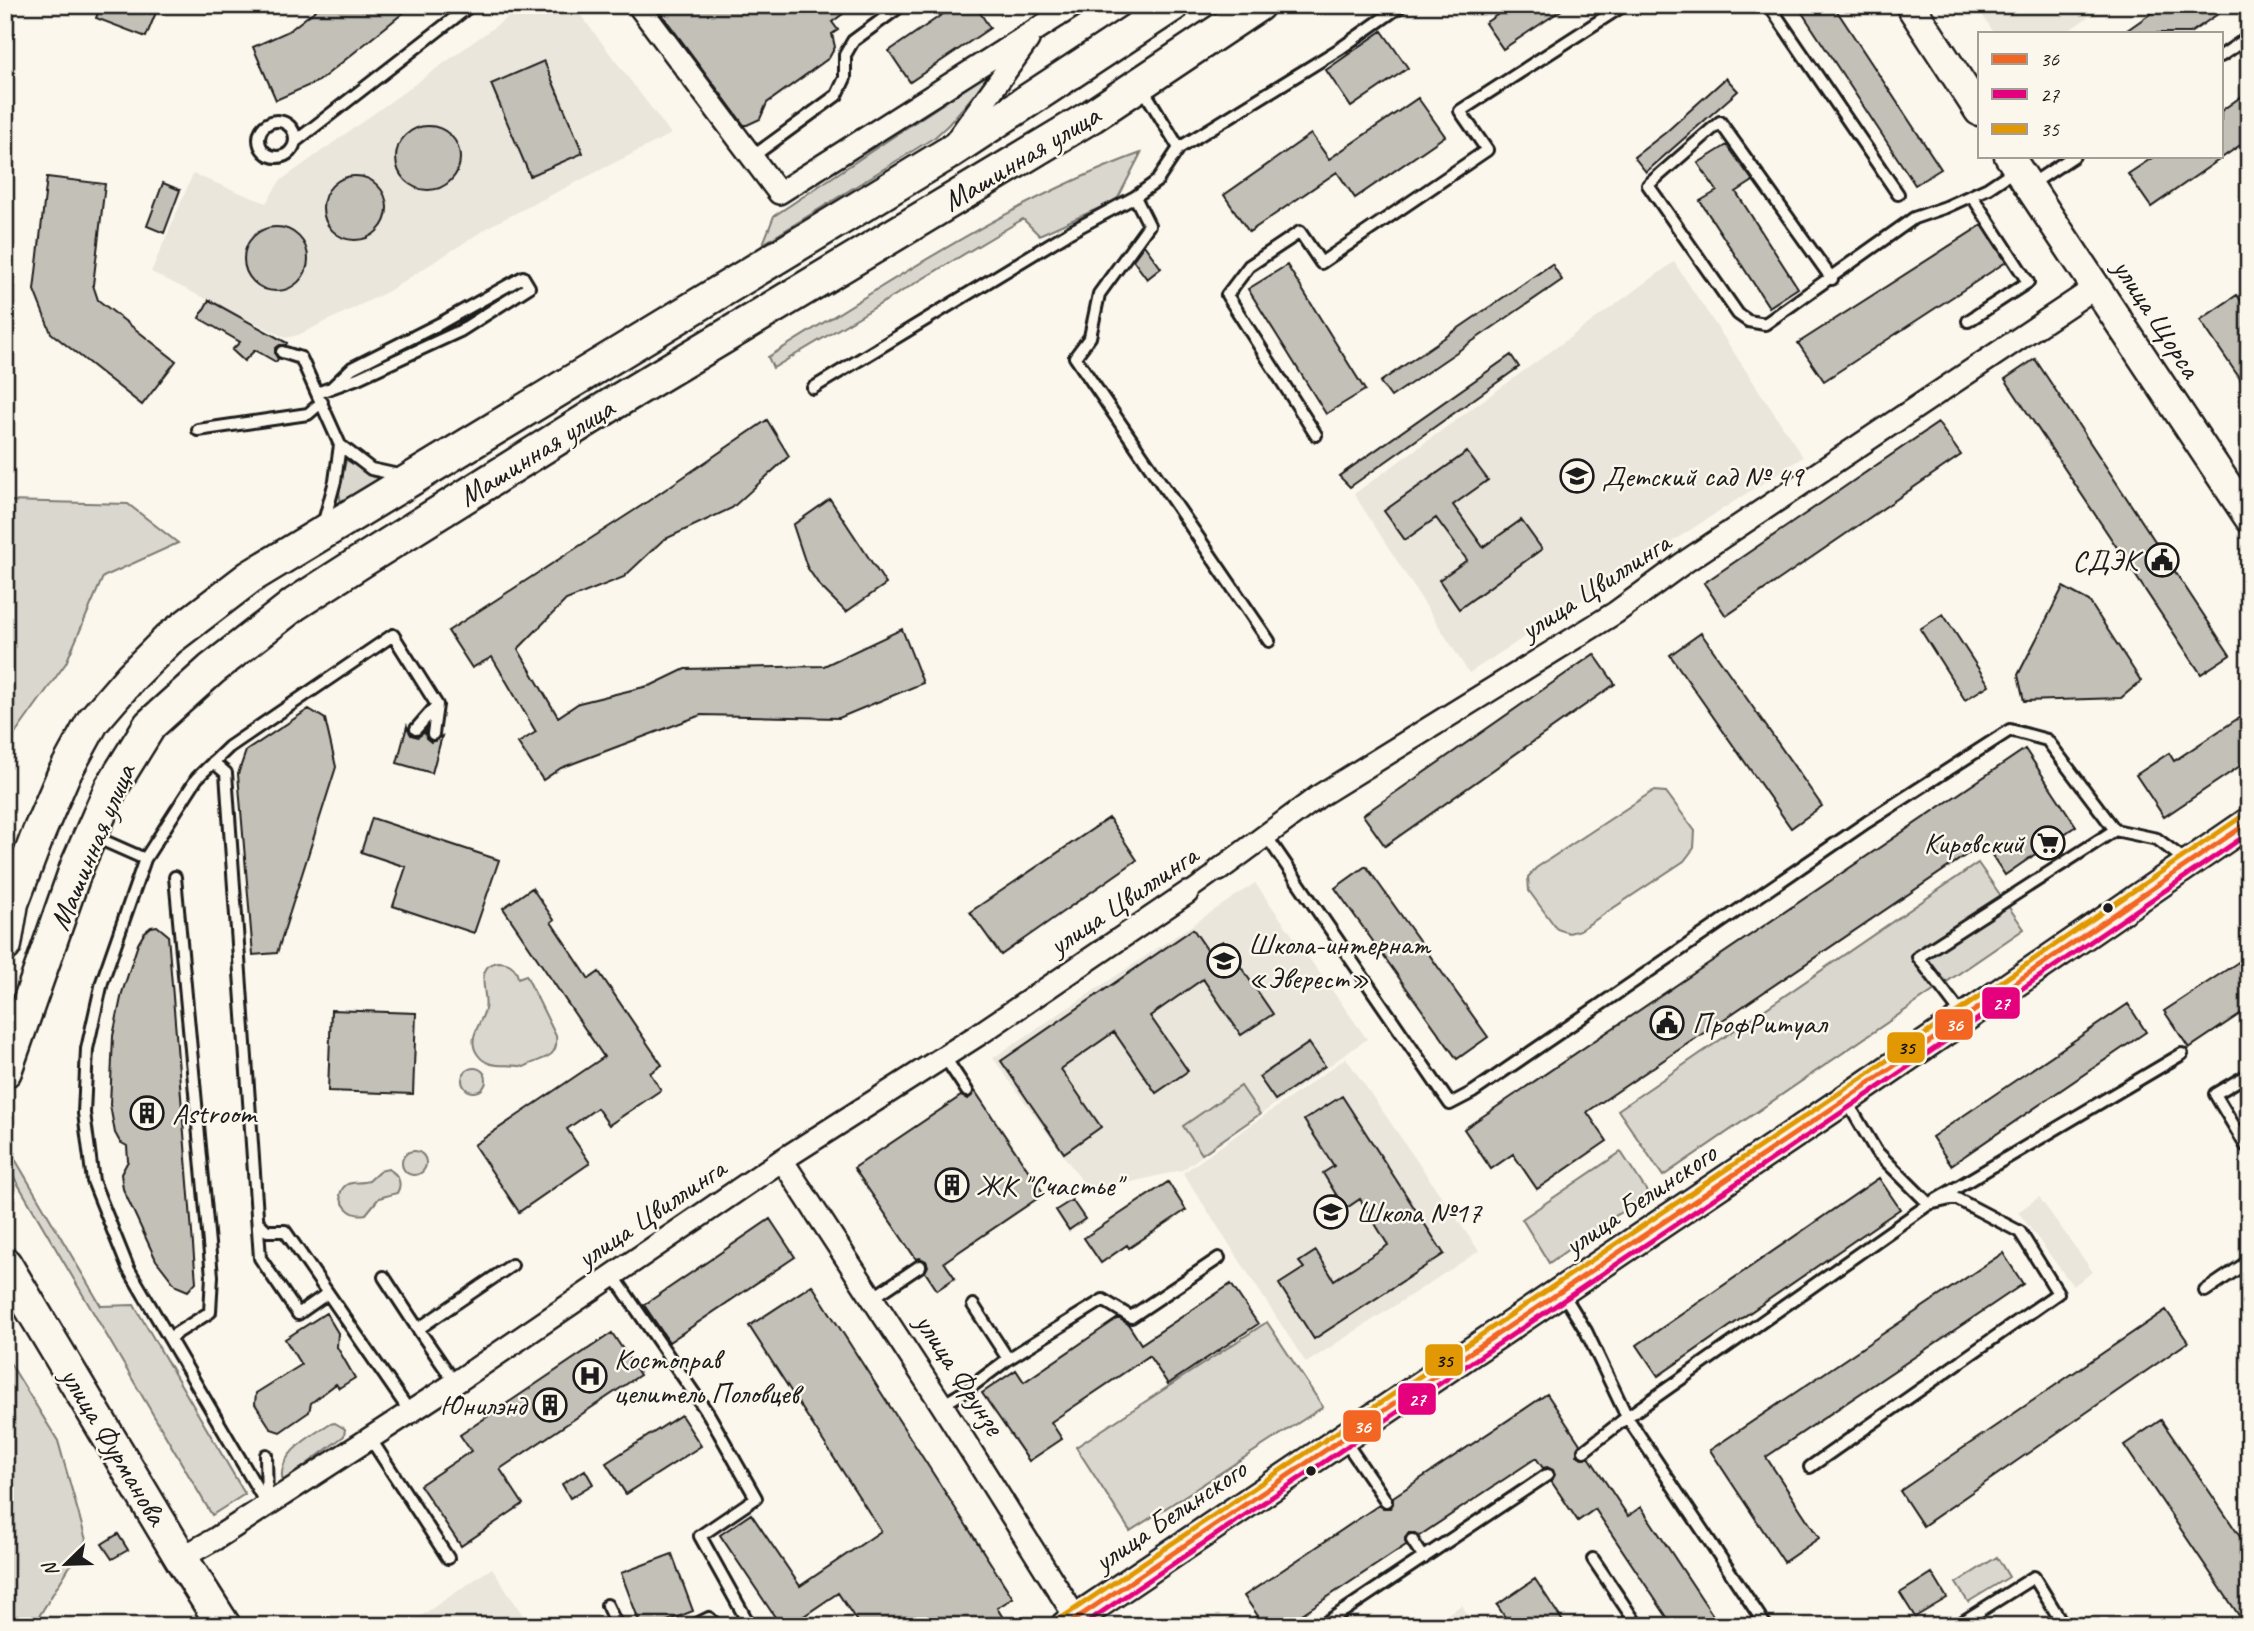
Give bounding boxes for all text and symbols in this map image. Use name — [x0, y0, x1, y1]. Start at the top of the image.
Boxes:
legend — [1978, 32, 2222, 158]
text: 36 — [2040, 46, 2059, 72]
text: 27 — [2040, 82, 2060, 108]
street label: Машинная улица — [935, 95, 1108, 220]
text: 35 — [2040, 116, 2060, 142]
street label: улица Щорса — [2103, 249, 2211, 387]
street label: Машинная улица — [451, 388, 623, 515]
school or university icon: Детский сад № 49 — [1558, 457, 1596, 495]
place label: Детский сад № 49 — [1602, 457, 1805, 495]
street label: улица Цвиллинга — [1511, 522, 1680, 650]
place label: СДЭК — [2072, 541, 2144, 579]
public building icon: СДЭК — [2143, 541, 2181, 579]
street label: Машинная улица — [40, 757, 145, 936]
place label: Кировский — [1924, 824, 2025, 862]
supermarket icon: Кировский — [2029, 824, 2067, 862]
street label: улица Цвиллинга — [1040, 835, 1207, 965]
unlabelled marker — [2101, 901, 2115, 915]
place label: Школа-интернат «Эверест» — [1248, 925, 1432, 997]
school or university icon: Школа-интернат «Эверест» — [1205, 942, 1243, 980]
line badge: 27 — [1981, 986, 2021, 1020]
text: 27 — [1992, 992, 2012, 1016]
public building icon: ПрофРитуал — [1648, 1004, 1686, 1042]
place label: ПрофРитуал — [1692, 1004, 1829, 1042]
line badge: 36 — [1934, 1008, 1974, 1041]
text: 36 — [1945, 1013, 1965, 1037]
line badge: 35 — [1886, 1031, 1926, 1064]
text: 35 — [1898, 1036, 1916, 1060]
building icon: Astroom — [128, 1094, 166, 1132]
place label: Astroom — [172, 1094, 258, 1132]
street label: улица Белинского — [1555, 1133, 1725, 1265]
street label: улица Цвиллинга — [568, 1148, 735, 1278]
building icon: ЖК "Счастье" — [933, 1166, 971, 1204]
place label: ЖК "Счастье" — [976, 1166, 1127, 1204]
school or university icon: Школа №17 — [1312, 1193, 1350, 1231]
place label: Школа №17 — [1356, 1193, 1483, 1231]
street label: улица Фрунзе — [906, 1304, 1015, 1444]
place label: Костоправ целитель Половцев — [614, 1340, 805, 1412]
line badge: 35 — [1424, 1343, 1464, 1377]
text: 35 — [1436, 1349, 1454, 1373]
hospital icon: Костоправ целитель Половцев — [571, 1357, 609, 1395]
street label: улица Фурманова — [51, 1358, 177, 1534]
line badge: 27 — [1397, 1382, 1437, 1416]
place label: Юнилэнд — [440, 1386, 528, 1424]
building icon: Юнилэнд — [531, 1386, 569, 1424]
text: 27 — [1408, 1388, 1428, 1412]
line badge: 36 — [1342, 1409, 1382, 1443]
text: 36 — [1353, 1415, 1373, 1439]
street label: улица Белинского — [1085, 1449, 1255, 1581]
unlabelled marker — [1304, 1464, 1318, 1478]
north arrow — [32, 1530, 102, 1600]
text: N — [37, 1557, 65, 1580]

